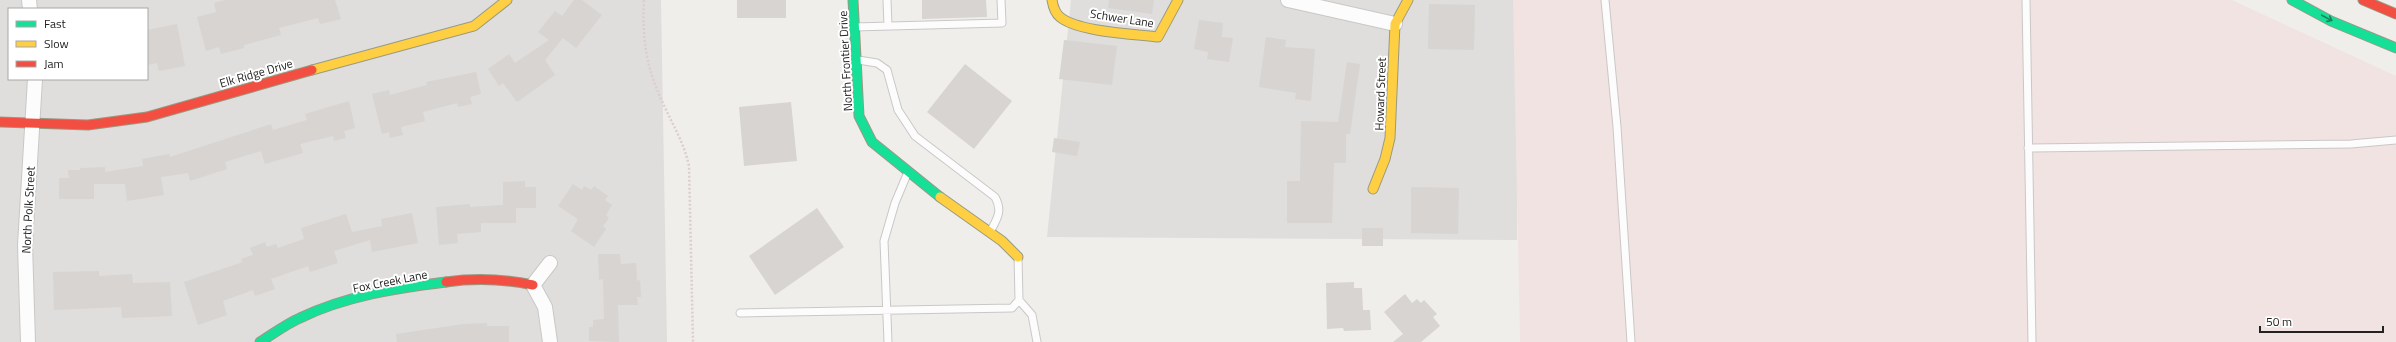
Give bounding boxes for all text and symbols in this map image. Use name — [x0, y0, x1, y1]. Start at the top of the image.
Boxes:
street label: Schwer Lane — [1089, 4, 1155, 32]
legend — [8, 8, 148, 80]
street label: North Frontier Drive — [833, 10, 857, 112]
text: Fast — [44, 14, 67, 33]
one-way arrow — [2320, 15, 2332, 23]
text: Slow — [44, 34, 69, 53]
street label: Elk Ridge Drive — [217, 53, 295, 93]
text: Jam — [44, 54, 64, 73]
street label: Howard Street — [1369, 56, 1391, 131]
street label: North Polk Street — [16, 165, 40, 254]
street label: Fox Creek Lane — [351, 264, 429, 298]
scale bar — [2260, 308, 2383, 334]
text: 50 m — [2266, 312, 2292, 331]

